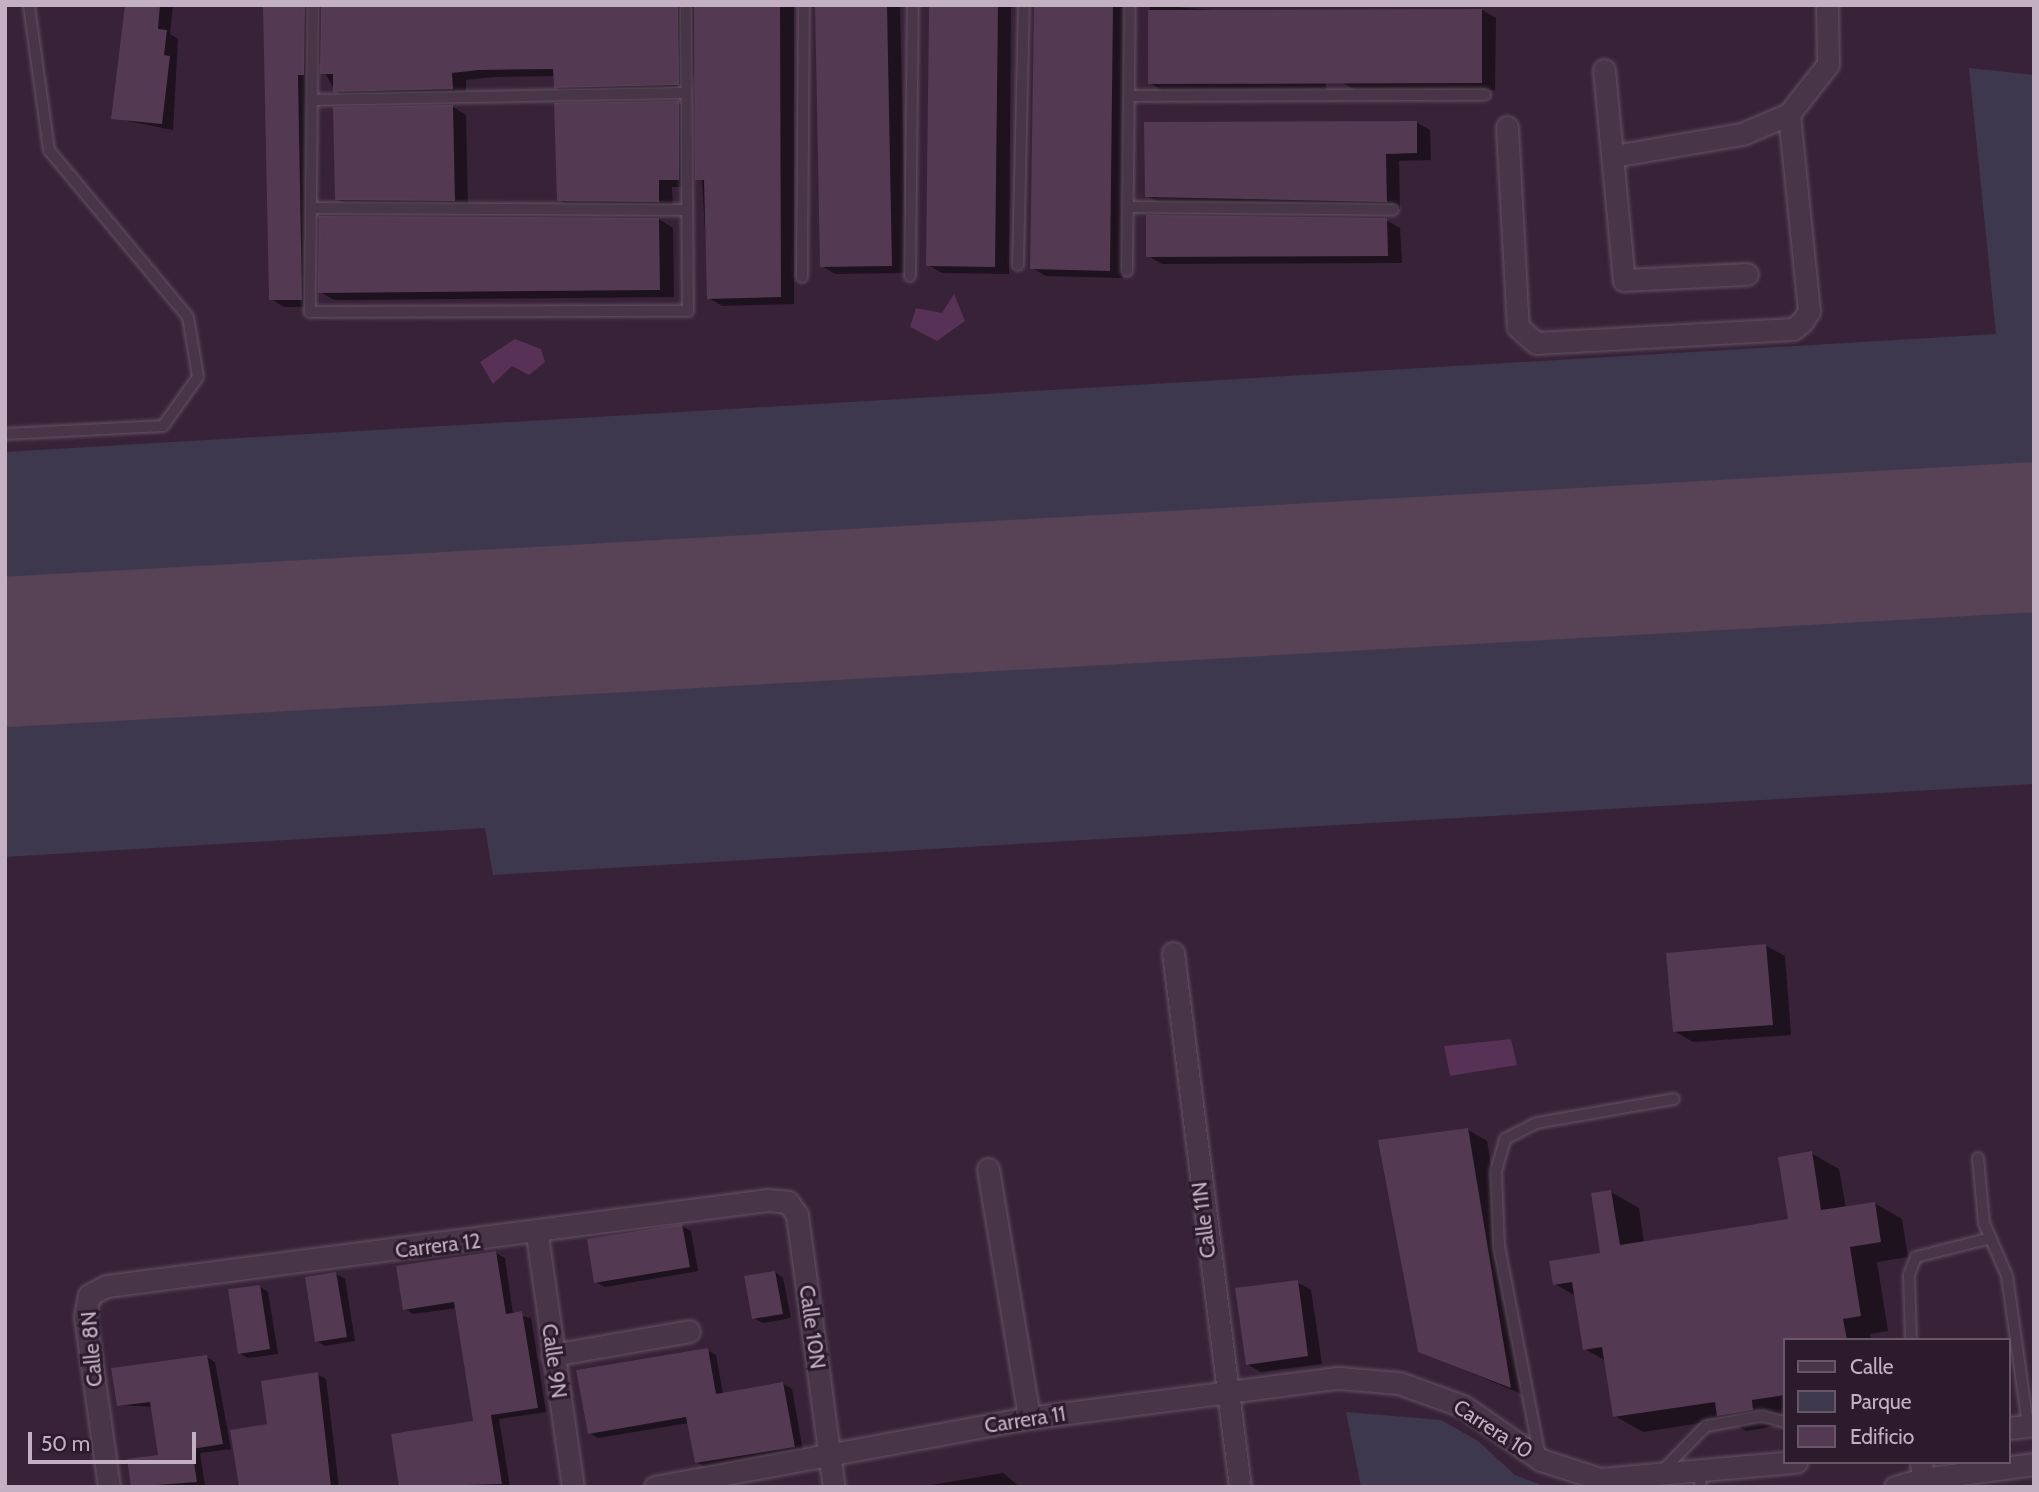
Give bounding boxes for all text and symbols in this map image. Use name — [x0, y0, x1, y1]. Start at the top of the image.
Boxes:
street label: Calle 11N — [1187, 1180, 1221, 1260]
street label: Carrera 12 — [394, 1228, 482, 1264]
street label: Calle 10N — [794, 1283, 830, 1371]
street label: Calle 8N — [76, 1310, 108, 1388]
street label: Calle 9N — [536, 1322, 572, 1400]
legend — [1784, 1338, 2011, 1464]
text: Calle — [1850, 1354, 1894, 1379]
text: Parque — [1850, 1389, 1912, 1414]
street label: Carrera 10 — [1449, 1394, 1537, 1464]
street label: Carrera 11 — [983, 1401, 1067, 1439]
scale bar — [32, 1418, 200, 1462]
text: Edificio — [1850, 1424, 1914, 1449]
text: 50 m — [41, 1431, 90, 1456]

